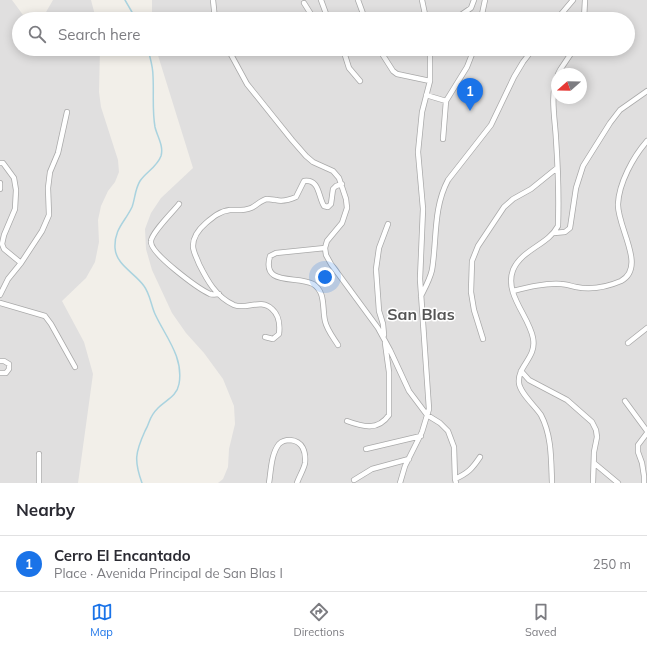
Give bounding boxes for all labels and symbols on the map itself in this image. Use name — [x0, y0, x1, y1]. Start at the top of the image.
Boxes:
north arrow — [551, 68, 587, 104]
pin: 1 — [457, 78, 483, 111]
your location — [315, 267, 335, 287]
district label: San Blas — [387, 304, 455, 324]

